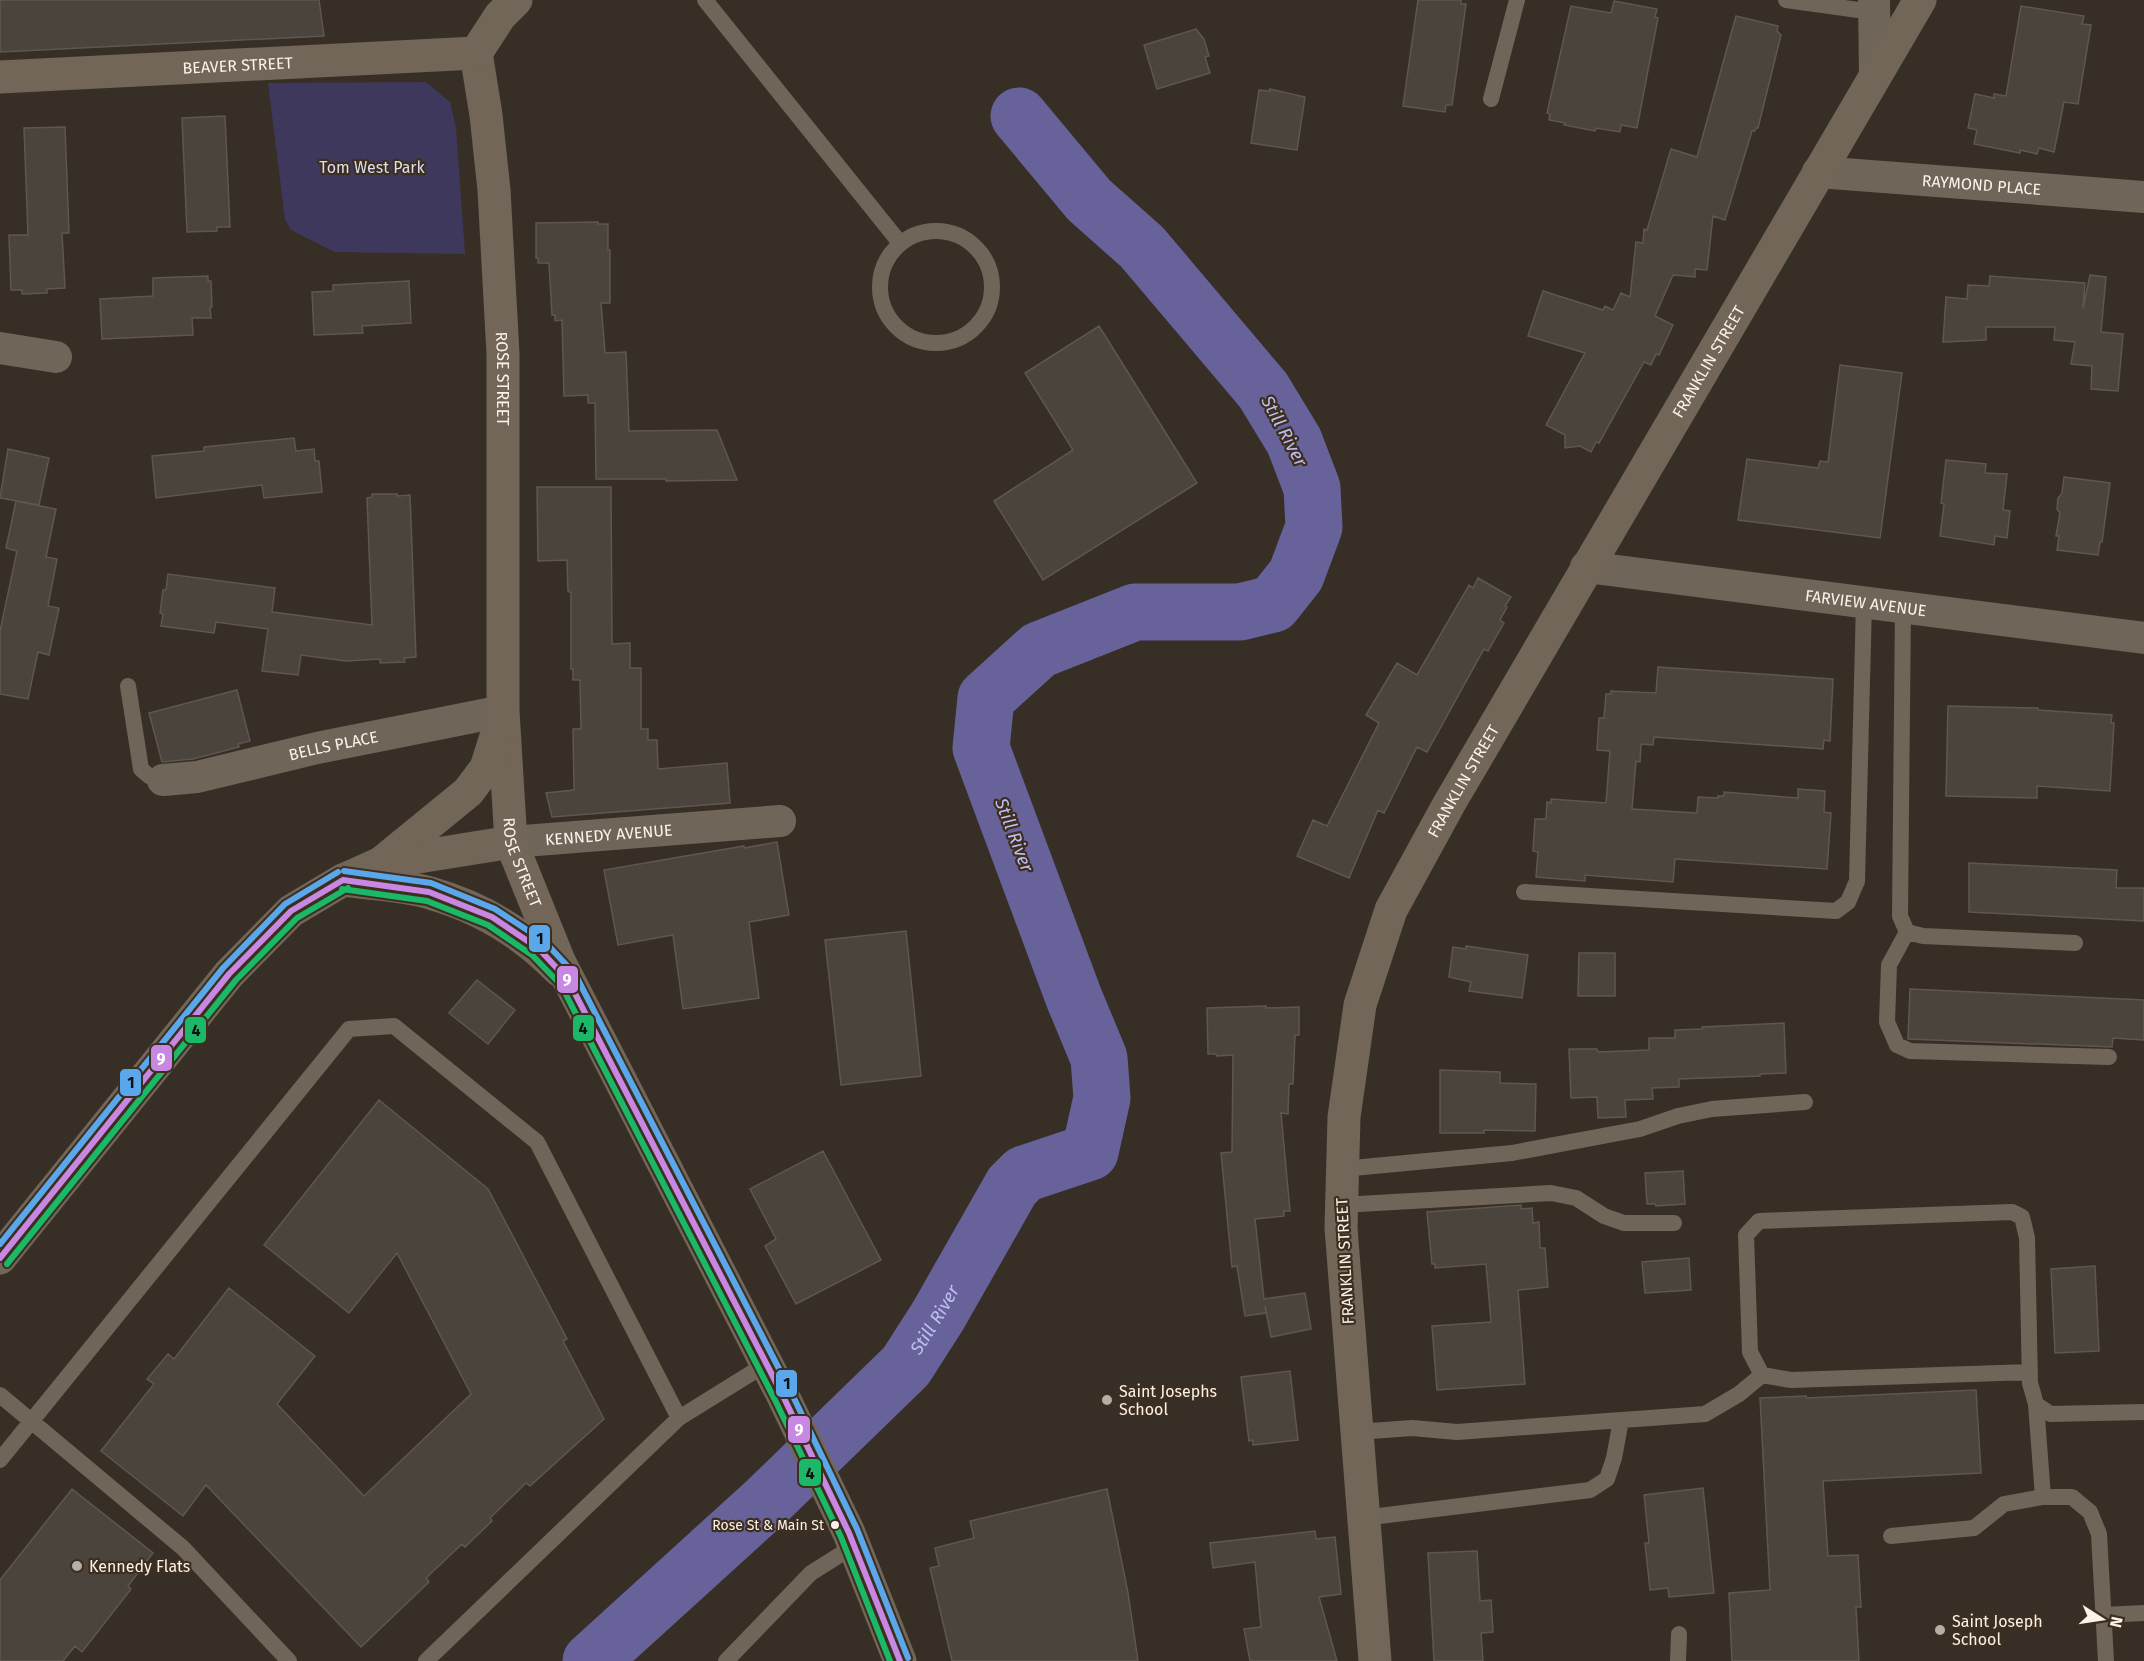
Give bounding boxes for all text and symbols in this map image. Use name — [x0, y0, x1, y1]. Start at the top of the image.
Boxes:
street label: BEAVER STREET — [182, 53, 294, 77]
park label: Tom West Park — [319, 158, 426, 177]
street label: RAYMOND PLACE — [1921, 171, 2042, 199]
street label: FRANKLIN STREET — [1668, 301, 1749, 421]
street label: ROSE STREET — [492, 331, 513, 426]
water label: Still River — [1256, 391, 1312, 471]
street label: FARVIEW AVENUE — [1804, 585, 1927, 620]
street label: FRANKLIN STREET — [1423, 721, 1503, 841]
street label: BELLS PLACE — [287, 727, 379, 764]
water label: Still River — [990, 794, 1038, 876]
street label: ROSE STREET — [500, 817, 546, 910]
street label: KENNEDY AVENUE — [544, 820, 673, 849]
line badge: 1 — [528, 924, 551, 953]
text: 1 — [536, 929, 544, 948]
line badge: 9 — [556, 965, 579, 994]
text: 9 — [563, 970, 572, 989]
line badge: 4 — [572, 1014, 595, 1042]
line badge: 4 — [184, 1016, 207, 1044]
text: 4 — [578, 1019, 588, 1038]
text: 4 — [191, 1021, 201, 1040]
line badge: 9 — [150, 1044, 173, 1072]
text: 9 — [157, 1049, 166, 1068]
line badge: 1 — [119, 1068, 142, 1097]
text: 1 — [127, 1073, 135, 1092]
street label: FRANKLIN STREET — [1332, 1197, 1358, 1325]
water label: Still River — [905, 1281, 965, 1359]
line badge: 1 — [775, 1369, 798, 1398]
text: 1 — [783, 1374, 791, 1393]
place label: Saint Josephs School — [1119, 1382, 1217, 1419]
marker: Saint Josephs School — [1100, 1393, 1114, 1407]
line badge: 9 — [787, 1415, 811, 1444]
text: 9 — [795, 1420, 804, 1439]
line badge: 4 — [798, 1458, 822, 1487]
text: 4 — [805, 1464, 815, 1483]
place label: Rose St & Main St — [712, 1517, 825, 1534]
marker: Rose St & Main St — [829, 1519, 841, 1531]
place label: Kennedy Flats — [89, 1557, 190, 1576]
marker: Kennedy Flats — [70, 1559, 84, 1573]
north arrow — [2072, 1589, 2132, 1649]
place label: Saint Joseph School — [1952, 1612, 2043, 1649]
text: N — [2106, 1615, 2127, 1629]
marker: Saint Joseph School — [1933, 1623, 1947, 1637]

